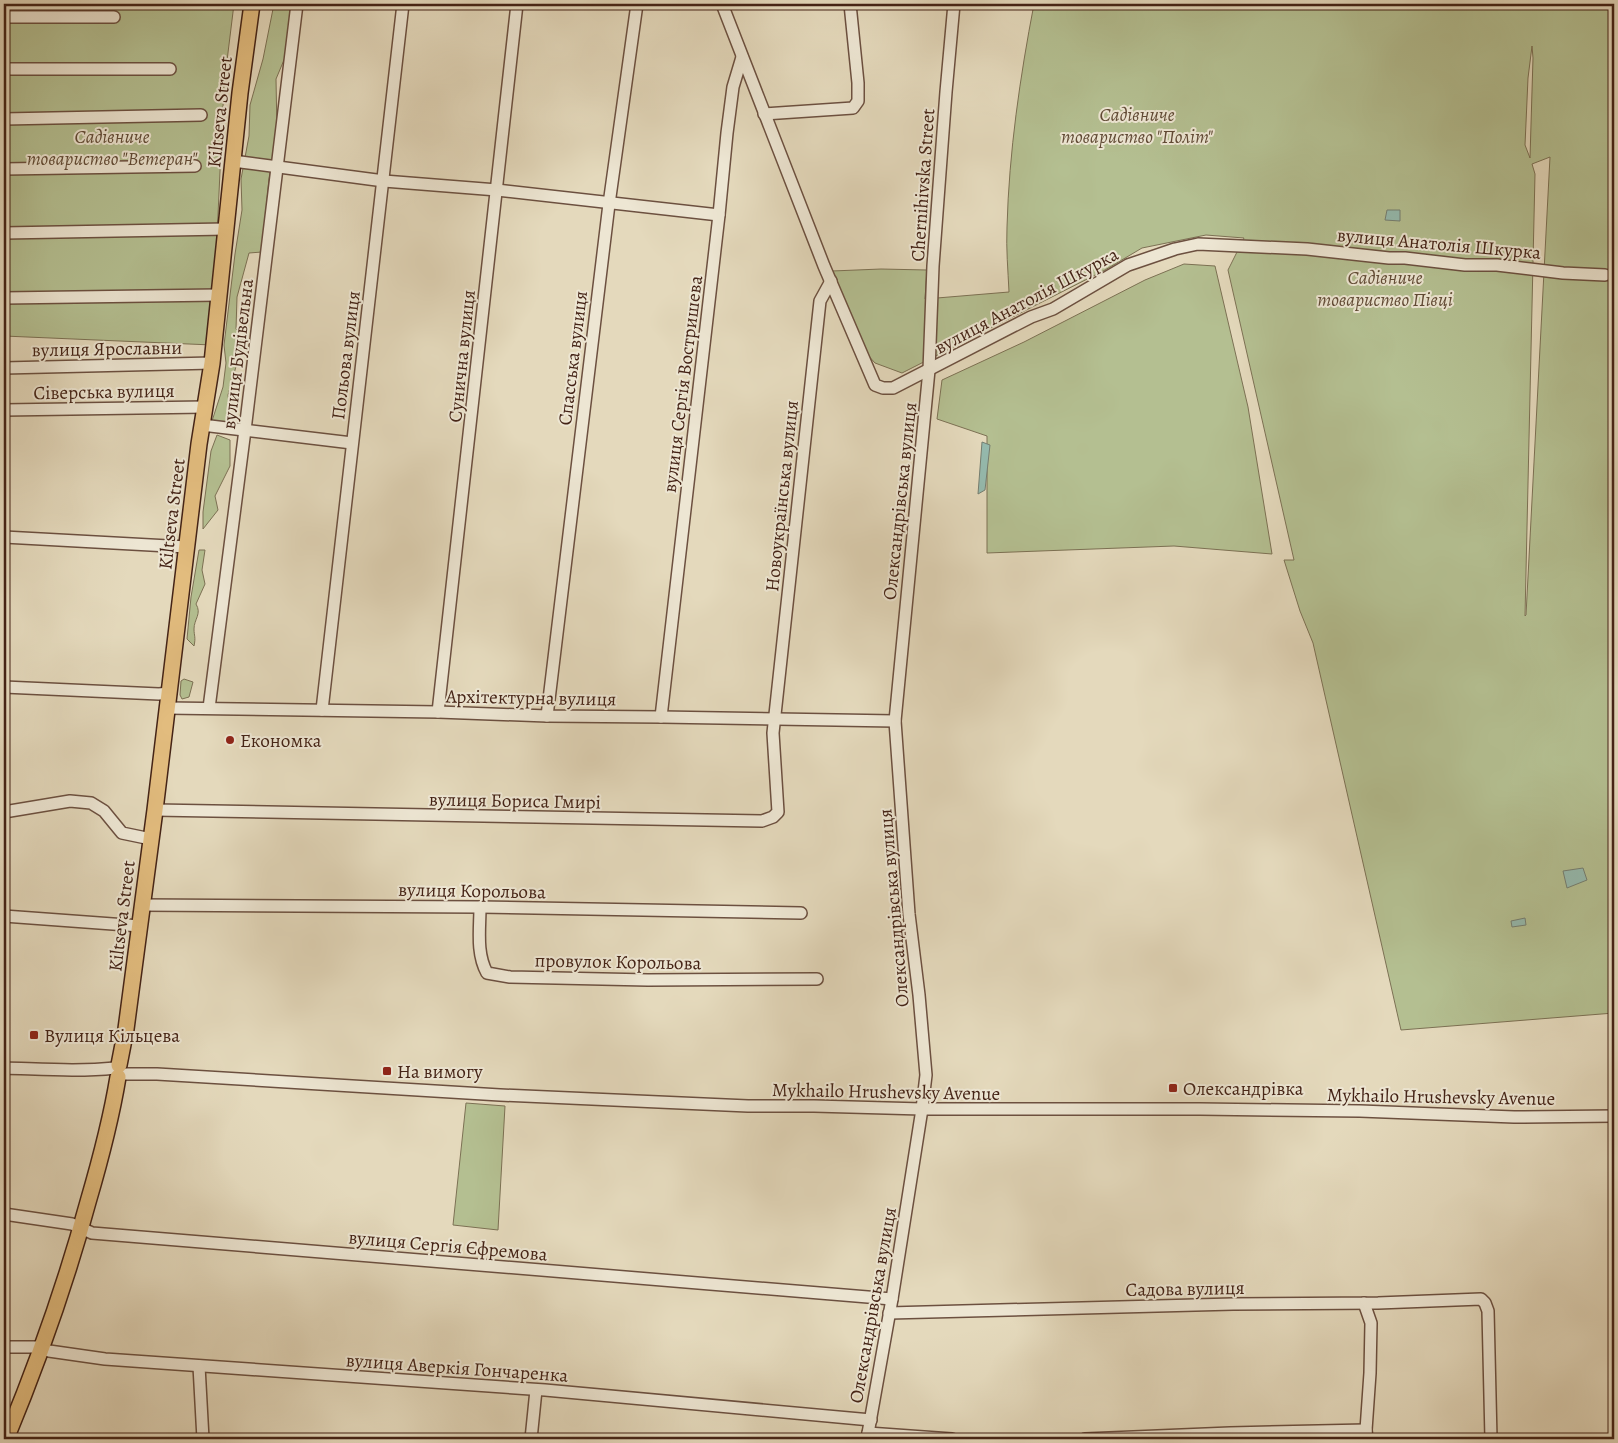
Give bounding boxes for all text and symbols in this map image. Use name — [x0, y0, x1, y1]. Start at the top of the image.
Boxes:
street label: Kiltseva Street — [201, 55, 239, 169]
park label: Садівниче товариство "Політ" — [1061, 102, 1213, 150]
street label: Chernihivska Street — [905, 108, 941, 263]
park label: Садівниче товариство "Ветеран" — [27, 124, 198, 172]
street label: вулиця Анатолія Шкурка — [1336, 222, 1542, 266]
street label: вулиця Анатолія Шкурка — [930, 241, 1123, 360]
park label: Садівниче товариство Півці — [1317, 265, 1453, 313]
street label: вулиця Сергія Востришева — [657, 274, 709, 494]
street label: вулиця Будівельна — [216, 277, 260, 431]
street label: Польова вулиця — [325, 289, 367, 421]
street label: Сунична вулиця — [442, 289, 482, 424]
street label: Спасська вулиця — [552, 289, 594, 427]
street label: вулиця Ярославни — [31, 335, 183, 363]
street label: Сіверська вулиця — [33, 378, 175, 406]
street label: Новоукраїнська вулиця — [759, 399, 805, 593]
street label: Олександрівська вулиця — [877, 401, 923, 601]
street label: Kiltseva Street — [152, 457, 192, 571]
street label: Архітектурна вулиця — [444, 683, 616, 712]
place label: Економка — [240, 728, 322, 754]
marker: Економка — [224, 734, 236, 746]
street label: вулиця Бориса Гмирі — [429, 786, 601, 816]
street label: Олександрівська вулиця — [872, 808, 916, 1008]
street label: Kiltseva Street — [102, 859, 142, 973]
street label: вулиця Корольова — [398, 877, 546, 905]
street label: провулок Корольова — [534, 948, 702, 976]
place label: Вулиця Кільцева — [44, 1023, 180, 1049]
marker: Вулиця Кільцева — [28, 1029, 40, 1041]
place label: На вимогу — [397, 1059, 483, 1085]
marker: На вимогу — [381, 1065, 393, 1077]
place label: Олександрівка — [1183, 1076, 1304, 1102]
street label: Mykhailo Hrushevsky Avenue — [772, 1077, 1000, 1107]
marker: Олександрівка — [1167, 1082, 1179, 1094]
street label: Mykhailo Hrushevsky Avenue — [1327, 1082, 1555, 1112]
street label: Олександрівська вулиця — [843, 1205, 903, 1405]
street label: вулиця Сергія Єфремова — [347, 1224, 549, 1268]
street label: Садова вулиця — [1125, 1275, 1245, 1303]
street label: вулиця Аверкія Гончаренка — [345, 1347, 569, 1389]

